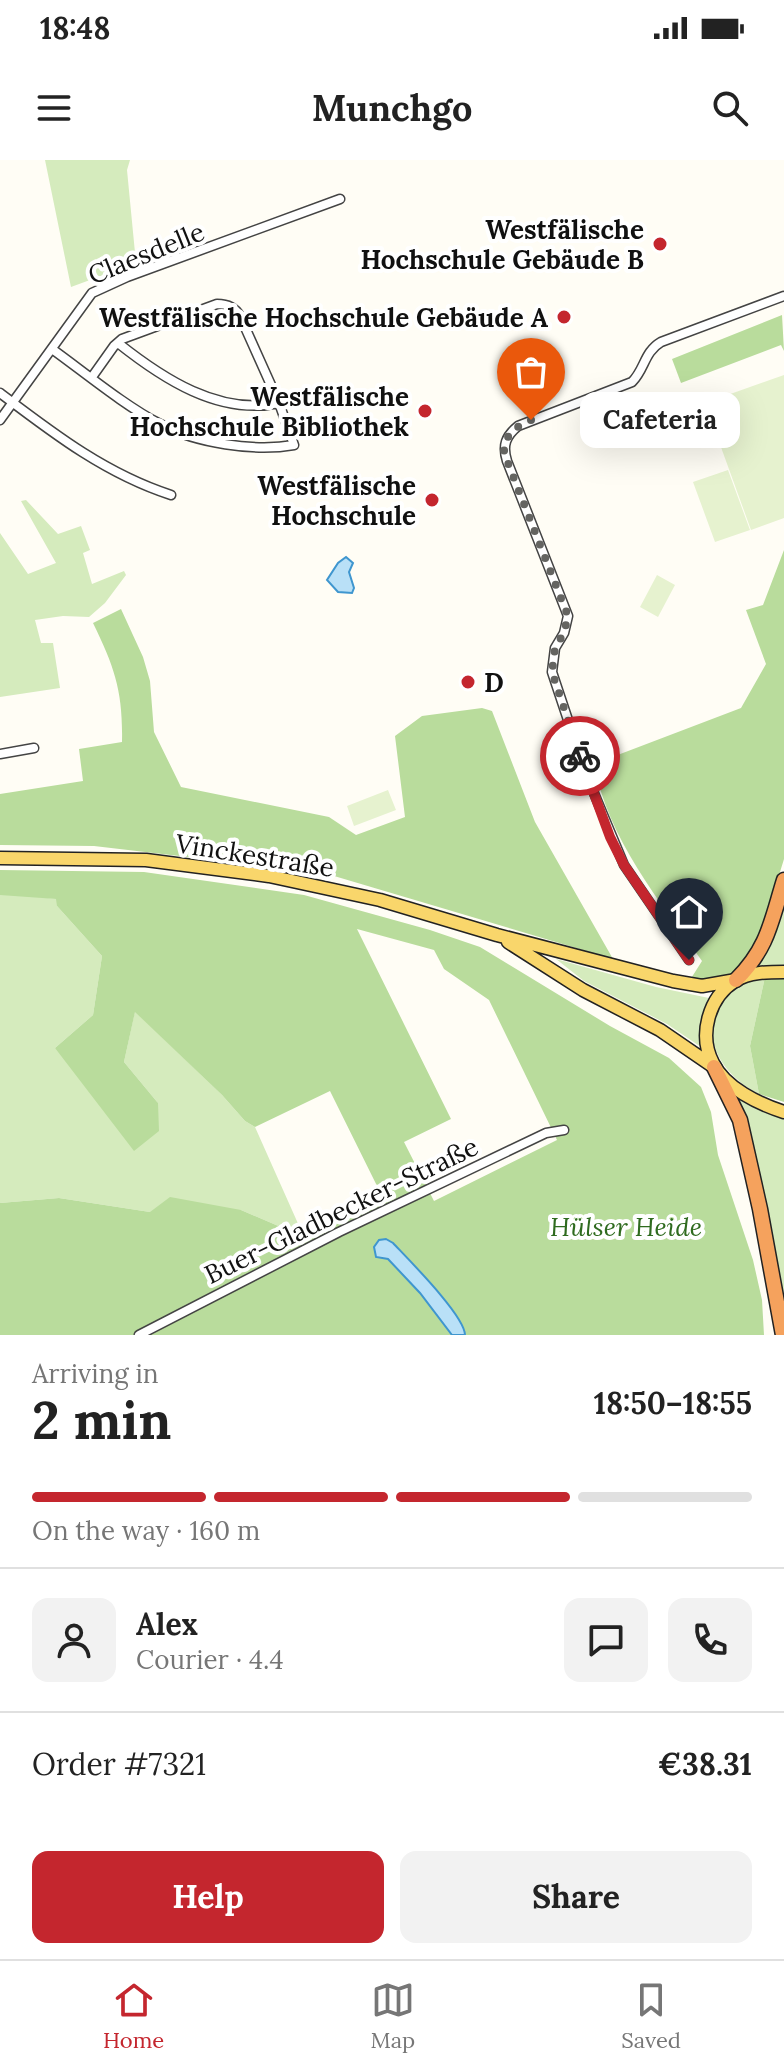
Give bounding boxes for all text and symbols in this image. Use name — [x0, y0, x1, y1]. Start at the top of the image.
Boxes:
text: 18:48 — [40, 9, 110, 47]
text: Munchgo — [312, 85, 472, 131]
icon: menu — [32, 86, 76, 130]
icon: search — [708, 86, 752, 130]
place label: Westfälische Hochschule Gebäude B — [361, 213, 644, 276]
street label: Claesdelle — [83, 215, 209, 291]
marker: Westfälische Hochschule Gebäude B — [651, 235, 669, 253]
place label: Westfälische Hochschule Gebäude A — [99, 301, 549, 334]
marker: Westfälische Hochschule Gebäude A — [555, 308, 573, 326]
pin — [497, 338, 565, 420]
icon: bag — [509, 350, 553, 394]
place label: Westfälische Hochschule Bibliothek — [129, 380, 409, 443]
callout: Cafeteria — [579, 392, 739, 448]
marker: Westfälische Hochschule Bibliothek — [416, 402, 434, 420]
text: Cafeteria — [603, 403, 717, 436]
place label: Westfälische Hochschule — [257, 469, 416, 532]
marker: Westfälische Hochschule — [423, 491, 441, 509]
place label: D — [484, 666, 504, 699]
marker: D — [459, 673, 477, 691]
courier — [540, 716, 620, 796]
icon: bike — [558, 734, 602, 778]
street label: Vinckestraße — [173, 826, 336, 884]
pin — [655, 878, 723, 960]
icon: home — [667, 890, 711, 934]
street label: Buer-Gladbecker-Straße — [199, 1129, 483, 1291]
park label: Hülser Heide — [550, 1210, 702, 1243]
text: Arriving in — [32, 1357, 159, 1390]
text: 18:50–18:55 — [594, 1384, 752, 1422]
text: 2 min — [32, 1387, 171, 1453]
text: On the way · 160 m — [32, 1514, 260, 1547]
button: person — [32, 1598, 116, 1682]
button: chat — [564, 1598, 648, 1682]
button: phone — [668, 1598, 752, 1682]
text: Alex — [136, 1605, 198, 1643]
text: Courier · 4.4 — [136, 1643, 284, 1676]
text: Order #7321 — [32, 1745, 206, 1783]
text: €38.31 — [658, 1745, 752, 1783]
button: Help — [32, 1851, 384, 1943]
button: Share — [400, 1851, 752, 1943]
tab: Home — [103, 1978, 164, 2054]
tab: Map — [370, 1978, 415, 2054]
tab: Saved — [621, 1978, 681, 2054]

